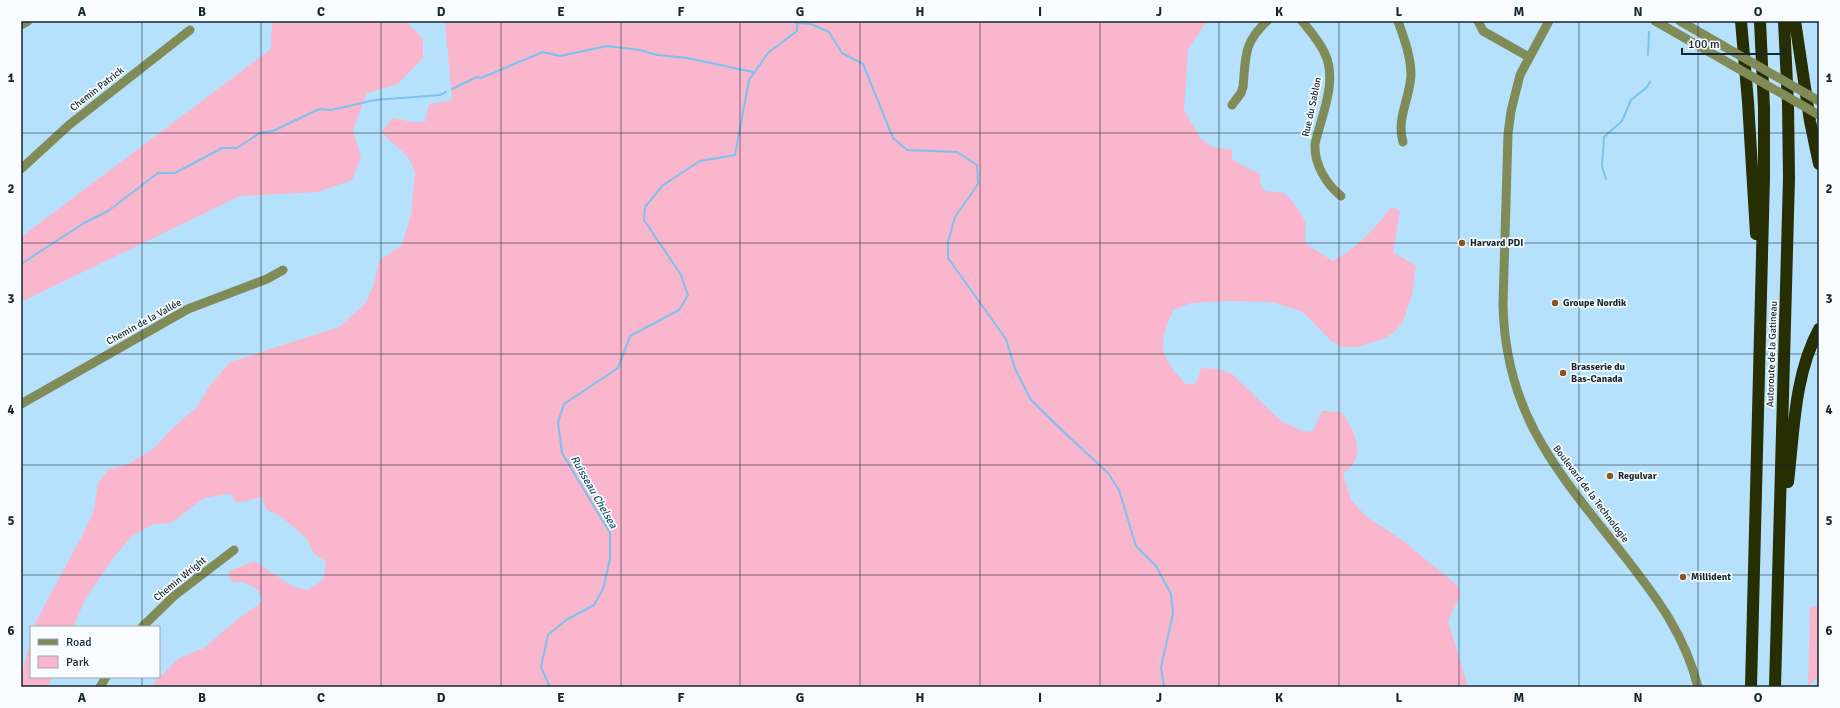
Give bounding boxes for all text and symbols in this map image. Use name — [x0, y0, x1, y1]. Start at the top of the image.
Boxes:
text: A — [78, 4, 87, 20]
text: B — [198, 4, 206, 20]
text: C — [317, 4, 325, 20]
text: D — [437, 4, 446, 20]
text: E — [557, 4, 565, 20]
text: F — [678, 4, 685, 20]
text: G — [796, 4, 804, 20]
text: H — [916, 4, 924, 20]
text: I — [1038, 4, 1042, 20]
text: J — [1156, 4, 1162, 20]
text: K — [1275, 4, 1283, 20]
text: L — [1396, 4, 1403, 20]
text: M — [1514, 4, 1525, 20]
text: N — [1633, 4, 1643, 20]
text: O — [1754, 4, 1763, 20]
scale bar — [1682, 30, 1783, 56]
text: 100 m — [1688, 37, 1720, 52]
street label: Chemin Patrick — [68, 64, 126, 114]
text: 1 — [7, 70, 15, 86]
text: 1 — [1825, 70, 1833, 86]
street label: Rue du Sablon — [1300, 76, 1324, 138]
text: 2 — [7, 181, 15, 197]
text: 2 — [1825, 181, 1833, 197]
place label: Harvard PDI — [1470, 237, 1523, 249]
marker: Harvard PDI — [1457, 238, 1467, 248]
text: 3 — [7, 291, 15, 307]
text: 3 — [1825, 291, 1833, 307]
street label: Chemin de la Vallée — [105, 296, 183, 348]
place label: Groupe Nordik — [1563, 297, 1627, 309]
marker: Groupe Nordik — [1550, 298, 1560, 308]
street label: Autoroute de la Gatineau — [1764, 301, 1780, 407]
place label: Brasserie du Bas-Canada — [1571, 361, 1626, 385]
marker: Brasserie du Bas-Canada — [1558, 368, 1568, 378]
text: 4 — [7, 402, 15, 418]
text: 4 — [1825, 402, 1833, 418]
street label: Boulevard de la Technologie — [1550, 443, 1632, 545]
water label: Ruisseau Chelsea — [568, 453, 620, 531]
place label: Regulvar — [1618, 470, 1657, 482]
marker: Regulvar — [1605, 471, 1615, 481]
text: 5 — [7, 513, 15, 529]
text: 5 — [1825, 513, 1833, 529]
street label: Chemin Wright — [151, 554, 209, 604]
place label: Millident — [1691, 571, 1731, 583]
marker: Millident — [1678, 572, 1688, 582]
text: 6 — [7, 623, 15, 639]
text: 6 — [1825, 623, 1833, 639]
legend — [30, 626, 160, 678]
text: Road — [66, 635, 92, 650]
text: Park — [66, 655, 89, 670]
text: A — [78, 690, 87, 706]
text: B — [198, 690, 206, 706]
text: C — [317, 690, 325, 706]
text: D — [437, 690, 446, 706]
text: E — [557, 690, 565, 706]
text: F — [678, 690, 685, 706]
text: G — [796, 690, 804, 706]
text: H — [916, 690, 924, 706]
text: I — [1038, 690, 1042, 706]
text: J — [1156, 690, 1162, 706]
text: K — [1275, 690, 1283, 706]
text: L — [1396, 690, 1403, 706]
text: M — [1514, 690, 1525, 706]
text: N — [1633, 690, 1643, 706]
text: O — [1754, 690, 1763, 706]

